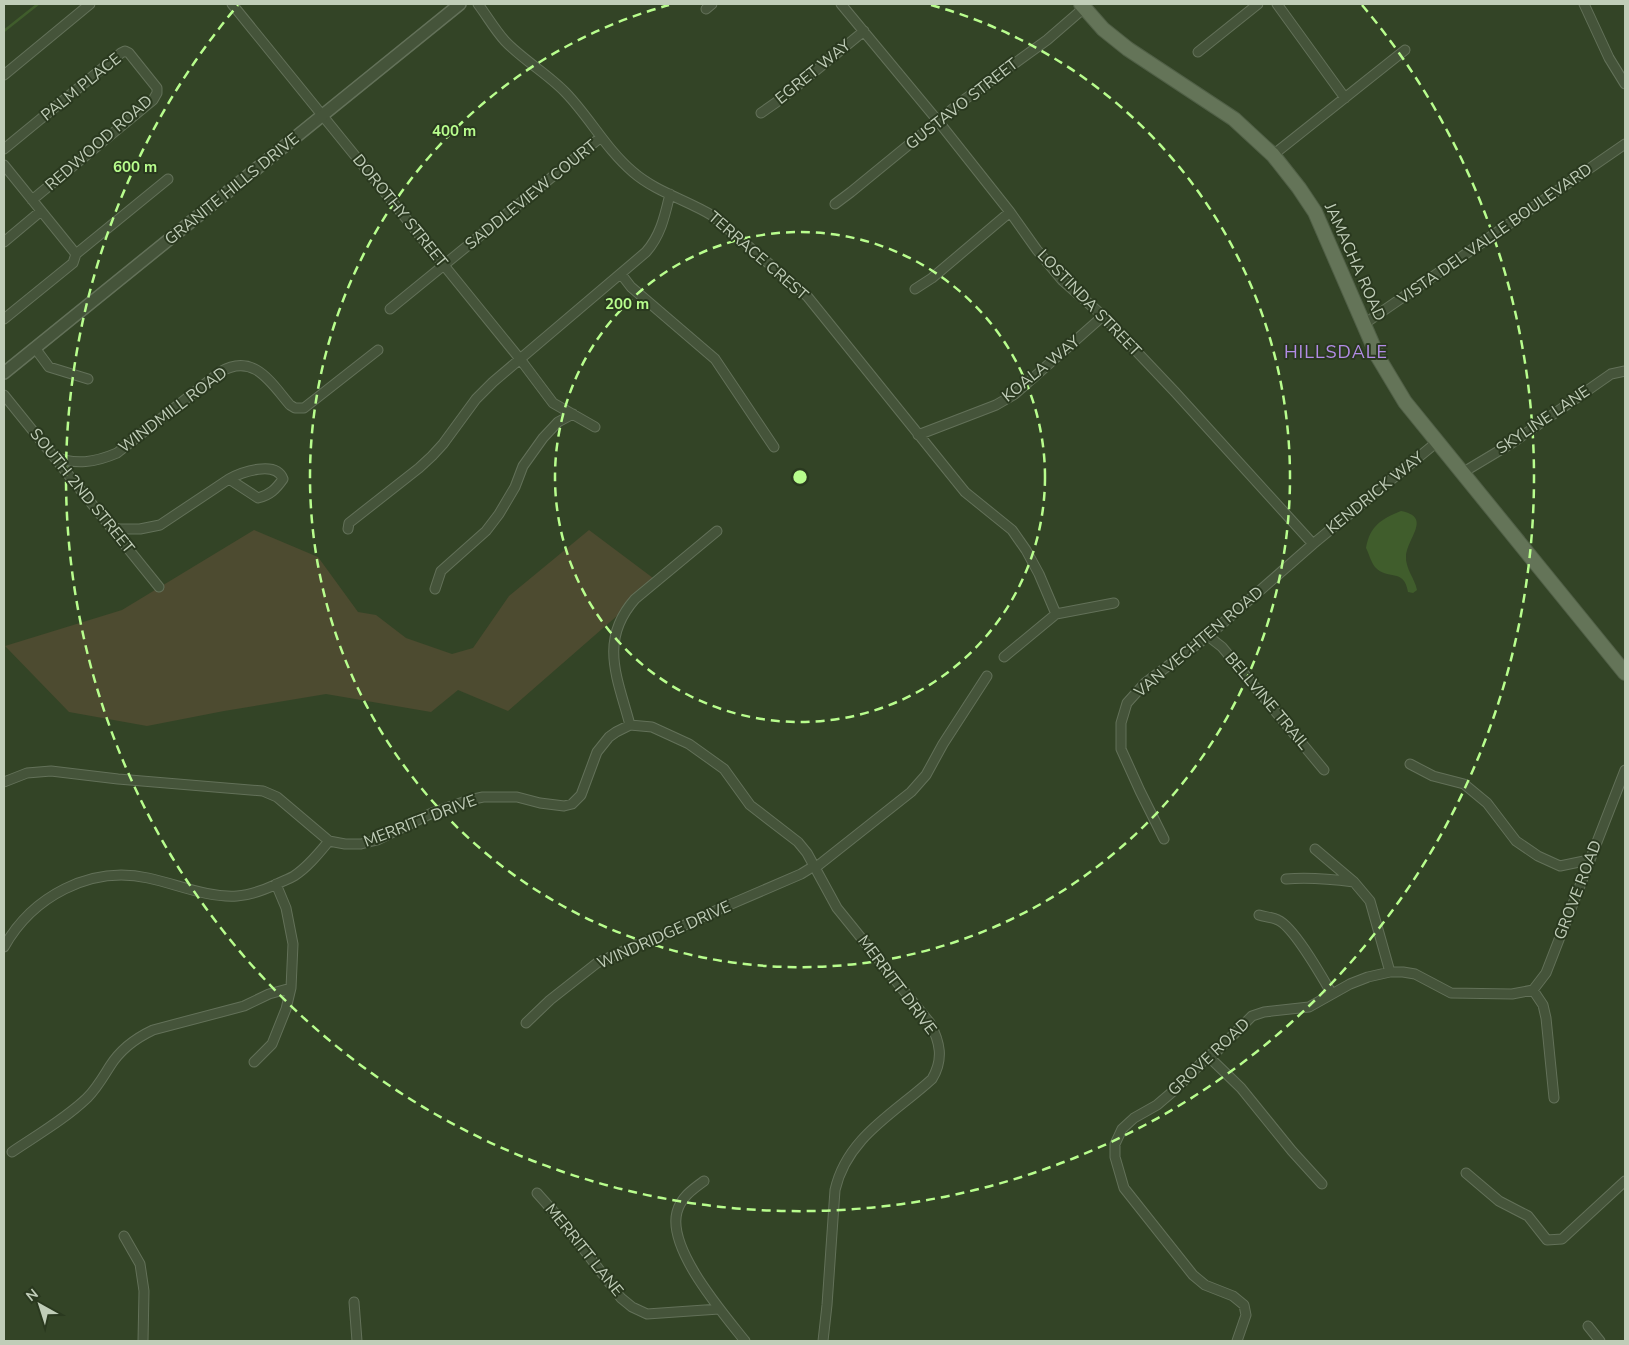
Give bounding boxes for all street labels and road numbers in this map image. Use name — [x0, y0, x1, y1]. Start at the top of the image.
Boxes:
street label: EGRET WAY — [771, 34, 856, 109]
street label: PALM PLACE — [36, 48, 126, 126]
street label: GUSTAVO STREET — [901, 53, 1023, 155]
street label: REDWOOD ROAD — [41, 90, 157, 196]
street label: GRANITE HILLS DRIVE — [160, 128, 304, 250]
street label: SADDLEVIEW COURT — [461, 135, 602, 255]
street label: DOROTHY STREET — [347, 150, 453, 273]
street label: VISTA DEL VALLE BOULEVARD — [1393, 158, 1597, 310]
street label: JAMACHA ROAD — [1319, 199, 1391, 324]
street label: TERRACE CREST — [703, 206, 813, 306]
street label: LOSTINDA STREET — [1032, 245, 1146, 362]
street label: KOALA WAY — [997, 330, 1085, 407]
street label: WINDMILL ROAD — [114, 362, 232, 458]
street label: SKYLINE LANE — [1492, 381, 1594, 459]
street label: SOUTH 2ND STREET — [25, 424, 140, 558]
street label: KENDRICK WAY — [1322, 447, 1429, 539]
street label: VAN VECHTEN ROAD — [1129, 581, 1268, 703]
street label: BELLVINE TRAIL — [1220, 648, 1315, 755]
street label: MERRITT DRIVE — [360, 789, 480, 853]
street label: GROVE ROAD — [1549, 837, 1607, 943]
street label: WINDRIDGE DRIVE — [594, 896, 734, 974]
street label: MERRITT DRIVE — [852, 931, 942, 1039]
street label: GROVE ROAD — [1163, 1013, 1255, 1101]
street label: MERRITT LANE — [540, 1199, 628, 1301]

